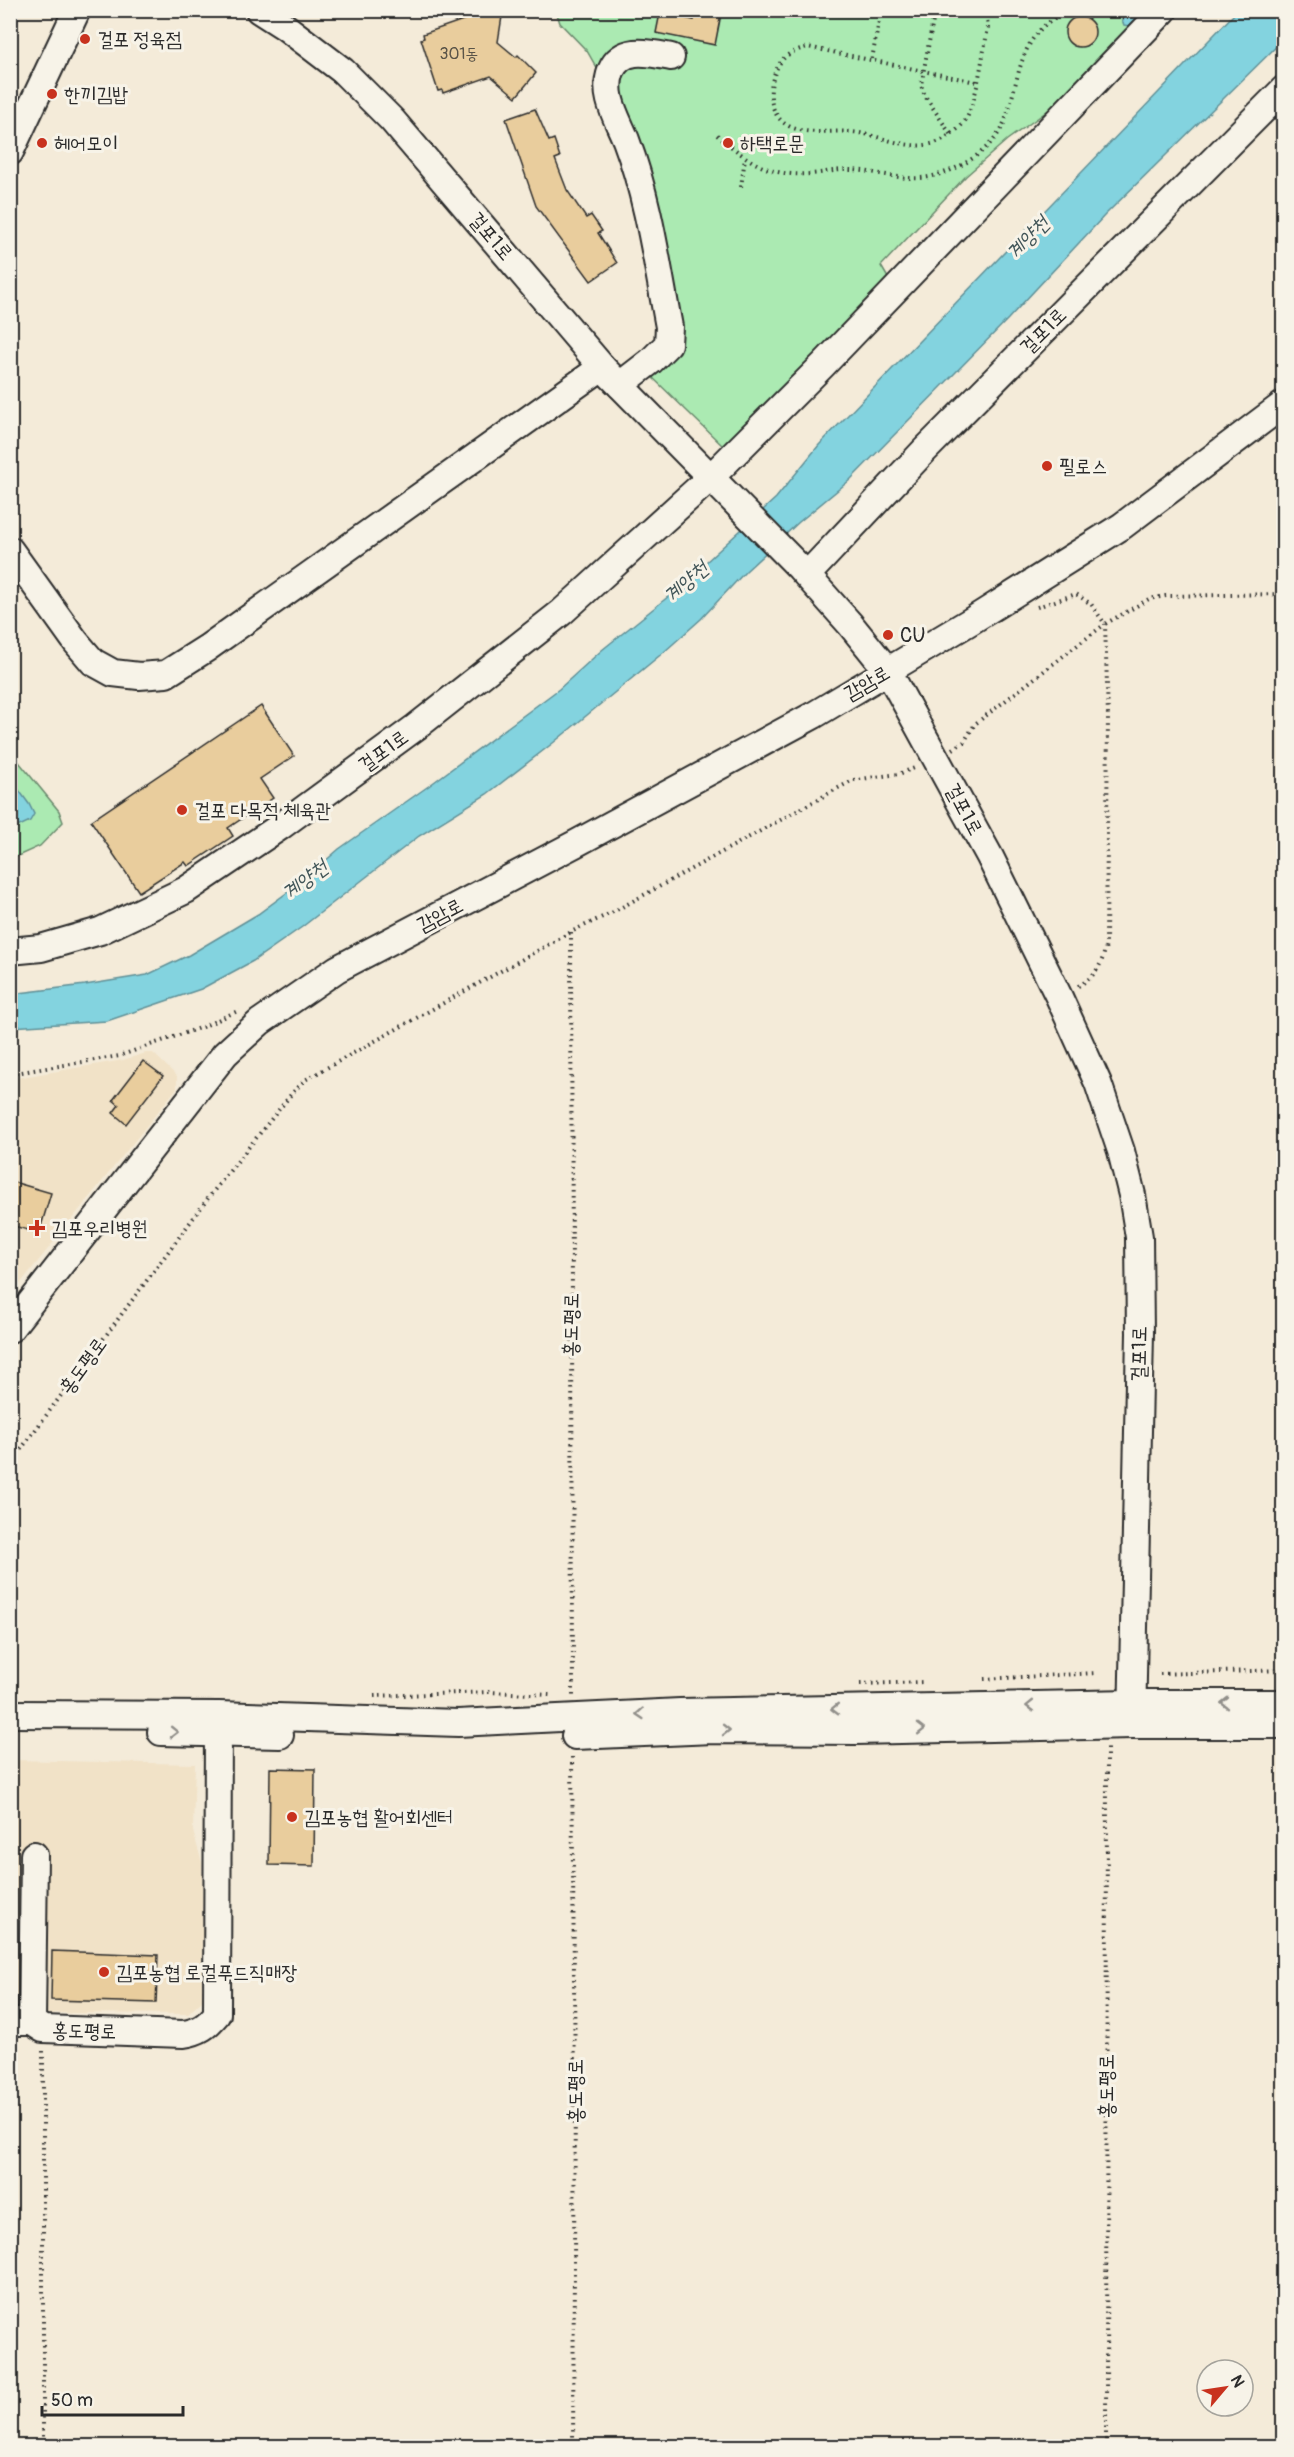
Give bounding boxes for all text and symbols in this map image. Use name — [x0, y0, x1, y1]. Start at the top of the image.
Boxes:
place label: 걸포 정육점 — [97, 27, 182, 52]
marker: 걸포 정육점 — [78, 32, 92, 46]
house number: 301동 — [440, 44, 479, 64]
place label: 한끼김밥 — [64, 82, 128, 107]
marker: 한끼김밥 — [45, 87, 59, 101]
place label: 헤어모이 — [54, 131, 118, 156]
place label: 하택로문 — [740, 131, 804, 156]
marker: 헤어모이 — [35, 136, 49, 150]
marker: 하택로문 — [721, 136, 735, 150]
street label: 걸포1로 — [463, 206, 519, 266]
water label: 계양천 — [1001, 209, 1057, 266]
street label: 걸포1로 — [1014, 302, 1072, 360]
place label: 필로스 — [1059, 454, 1107, 479]
marker: 필로스 — [1040, 459, 1054, 473]
water label: 계양천 — [658, 554, 716, 609]
place label: CU — [900, 623, 926, 648]
marker: CU — [881, 628, 895, 642]
street label: 감암로 — [840, 660, 894, 706]
street label: 걸포1로 — [353, 724, 413, 778]
street label: 걸포1로 — [940, 778, 988, 840]
place label: 걸포 다목적 체육관 — [194, 798, 331, 823]
marker: 걸포 다목적 체육관 — [175, 803, 189, 817]
water label: 계양천 — [277, 853, 335, 906]
street label: 감암로 — [413, 893, 467, 937]
place label: 김포우리병원 — [51, 1216, 148, 1241]
marker: 김포우리병원 — [28, 1219, 46, 1237]
street label: 홍도평로 — [558, 1293, 584, 1357]
street label: 걸포1로 — [1126, 1326, 1152, 1382]
street label: 홍도평로 — [54, 1333, 112, 1399]
one-way arrow — [1221, 1697, 1230, 1709]
one-way arrow — [1026, 1700, 1035, 1712]
one-way arrow — [831, 1703, 840, 1715]
one-way arrow — [636, 1708, 645, 1721]
one-way arrow — [916, 1723, 925, 1736]
one-way arrow — [721, 1724, 730, 1736]
one-way arrow — [169, 1726, 178, 1738]
place label: 김포농협 활어회센터 — [304, 1805, 453, 1830]
marker: 김포농협 활어회센터 — [285, 1810, 299, 1824]
place label: 김포농협 로컬푸드직매장 — [116, 1960, 297, 1985]
marker: 김포농협 로컬푸드직매장 — [97, 1965, 111, 1979]
street label: 홍도평로 — [52, 2018, 116, 2044]
street label: 홍도평로 — [1094, 2054, 1119, 2118]
street label: 홍도평로 — [563, 2059, 588, 2123]
north arrow — [1195, 2358, 1255, 2418]
text: N — [1226, 2372, 1249, 2391]
scale bar — [42, 2379, 183, 2417]
text: 50 m — [51, 2389, 93, 2412]

